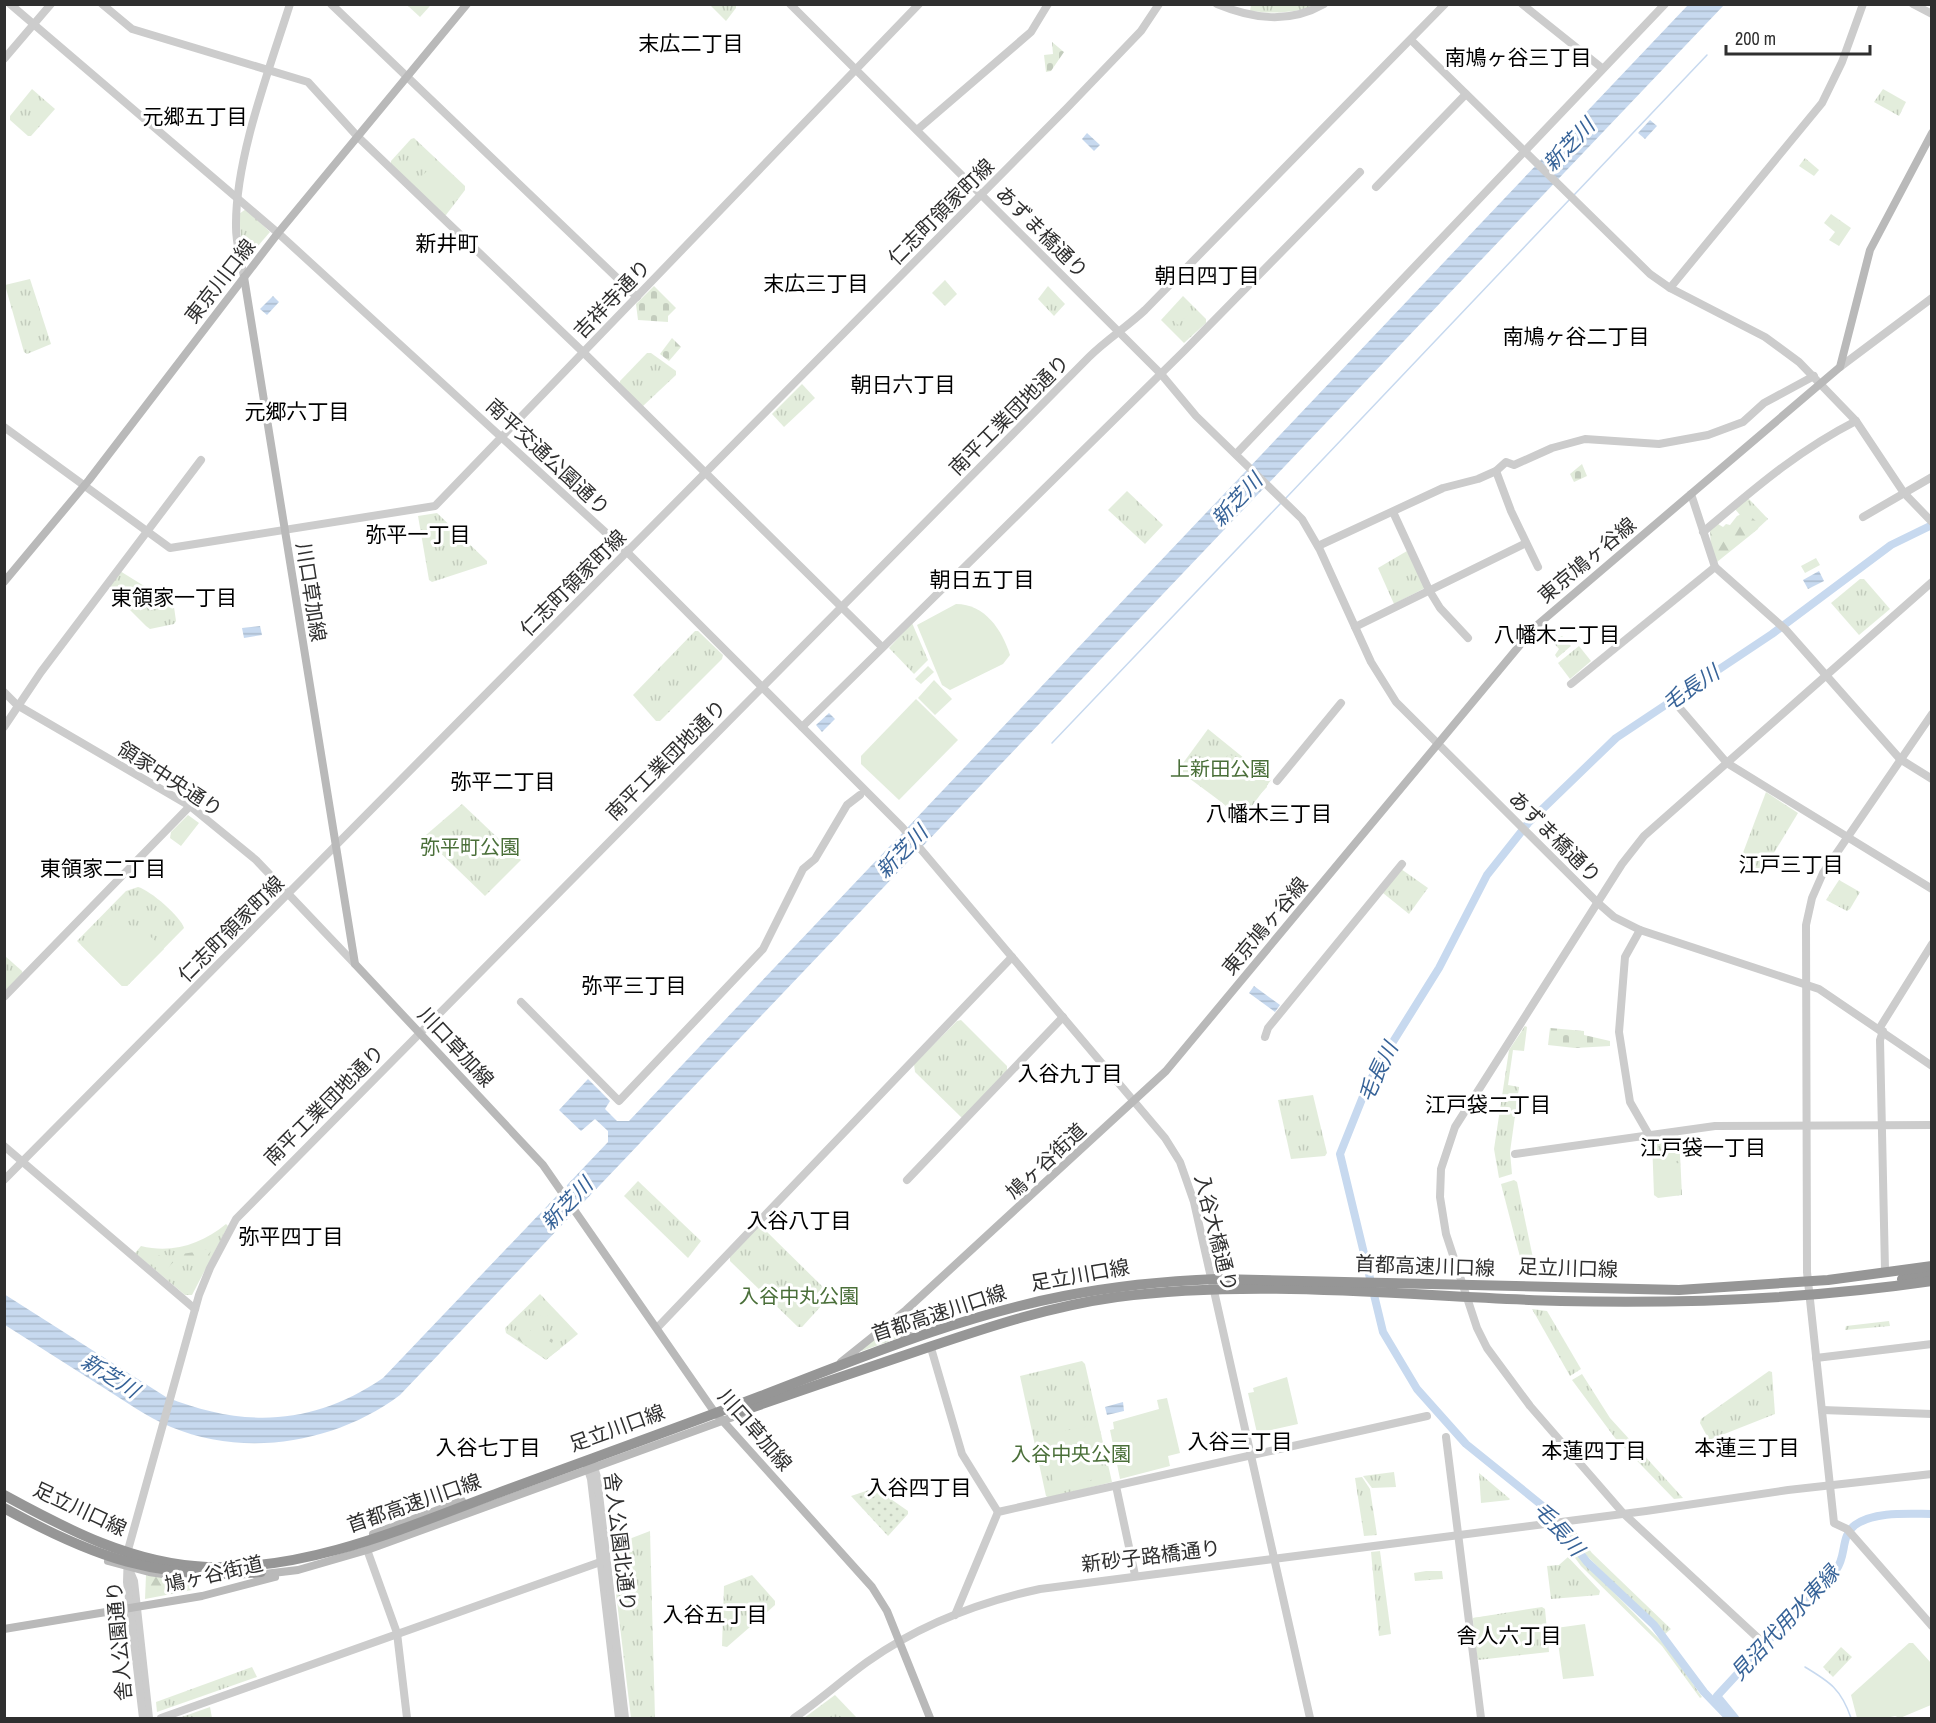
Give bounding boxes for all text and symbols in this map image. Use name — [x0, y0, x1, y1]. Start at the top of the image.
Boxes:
scale bar — [1726, 18, 1870, 56]
text: 200 m — [1735, 26, 1776, 51]
district label: 末広二丁目 — [639, 29, 744, 58]
district label: 南鳩ヶ谷三丁目 — [1445, 43, 1592, 72]
district label: 元郷五丁目 — [143, 102, 248, 131]
water label: 新芝川 — [1536, 110, 1602, 177]
street label: 仁志町領家町線 — [882, 153, 1000, 271]
street label: あずま橋通り — [990, 180, 1094, 284]
district label: 新井町 — [416, 229, 479, 258]
street label: 東京川口線 — [178, 233, 261, 328]
street label: 吉祥寺通り — [567, 253, 656, 344]
district label: 朝日四丁目 — [1155, 261, 1260, 290]
district label: 末広三丁目 — [764, 269, 869, 298]
district label: 南鳩ヶ谷二丁目 — [1503, 322, 1650, 351]
street label: 南平工業団地通り — [943, 349, 1075, 481]
district label: 朝日六丁目 — [851, 370, 956, 399]
street label: 南平交通公園通り — [481, 392, 616, 521]
district label: 元郷六丁目 — [245, 397, 350, 426]
water label: 新芝川 — [1205, 465, 1270, 533]
street label: 東京鳩ヶ谷線 — [1532, 511, 1641, 609]
district label: 弥平一丁目 — [366, 520, 471, 549]
street label: 仁志町領家町線 — [514, 524, 632, 642]
street label: 川口草加線 — [290, 540, 333, 643]
district label: 朝日五丁目 — [930, 565, 1035, 594]
district label: 東領家一丁目 — [111, 583, 237, 612]
district label: 八幡木二丁目 — [1494, 620, 1620, 649]
water label: 毛長川 — [1656, 657, 1727, 717]
street label: 南平工業団地通り — [600, 694, 732, 826]
street label: 領家中央通り — [113, 735, 228, 823]
park label: 上新田公園 — [1170, 755, 1270, 782]
district label: 弥平二丁目 — [451, 767, 556, 796]
street label: あずま橋通り — [1503, 785, 1607, 889]
district label: 八幡木三丁目 — [1206, 799, 1332, 828]
water label: 新芝川 — [869, 817, 935, 884]
park label: 弥平町公園 — [420, 833, 520, 860]
district label: 江戸三丁目 — [1739, 850, 1844, 879]
district label: 東領家二丁目 — [40, 854, 166, 883]
street label: 仁志町領家町線 — [172, 870, 290, 988]
street label: 東京鳩ヶ谷線 — [1216, 871, 1314, 980]
district label: 弥平三丁目 — [582, 971, 687, 1000]
street label: 川口草加線 — [412, 1001, 500, 1092]
water label: 毛長川 — [1351, 1035, 1405, 1106]
street label: 南平工業団地通り — [258, 1039, 390, 1171]
district label: 入谷九丁目 — [1018, 1059, 1123, 1088]
district label: 江戸袋二丁目 — [1425, 1090, 1551, 1119]
street label: 鳩ヶ谷街道 — [1000, 1117, 1091, 1205]
district label: 江戸袋一丁目 — [1640, 1133, 1766, 1162]
water label: 新芝川 — [534, 1169, 600, 1236]
street label: 入谷大橋通り — [1189, 1171, 1244, 1294]
district label: 入谷八丁目 — [747, 1206, 852, 1235]
district label: 弥平四丁目 — [239, 1222, 344, 1251]
street label: 首都高速川口線 — [1355, 1250, 1495, 1281]
street label: 足立川口線 — [1518, 1252, 1618, 1283]
street label: 足立川口線 — [1028, 1253, 1131, 1296]
street label: 首都高速川口線 — [868, 1278, 1010, 1347]
park label: 入谷中丸公園 — [739, 1282, 859, 1309]
water label: 新芝川 — [76, 1347, 146, 1406]
street label: 川口草加線 — [712, 1383, 798, 1476]
street label: 足立川口線 — [565, 1398, 668, 1457]
district label: 入谷三丁目 — [1188, 1427, 1293, 1456]
district label: 入谷七丁目 — [436, 1433, 541, 1462]
district label: 本蓮三丁目 — [1695, 1433, 1800, 1462]
district label: 本蓮四丁目 — [1542, 1436, 1647, 1465]
park label: 入谷中央公園 — [1011, 1440, 1131, 1467]
street label: 首都高速川口線 — [343, 1467, 484, 1538]
street label: 舎人公園北通り — [599, 1471, 642, 1613]
district label: 入谷四丁目 — [867, 1473, 972, 1502]
street label: 足立川口線 — [29, 1475, 131, 1542]
water label: 毛長川 — [1528, 1495, 1592, 1563]
street label: 新砂子路橋通り — [1080, 1534, 1222, 1577]
street label: 鳩ヶ谷街道 — [162, 1549, 266, 1598]
water label: 見沼代用水東縁 — [1724, 1558, 1847, 1686]
street label: 舎人公園通り — [100, 1580, 137, 1702]
district label: 入谷五丁目 — [663, 1600, 768, 1629]
district label: 舎人六丁目 — [1457, 1621, 1562, 1650]

